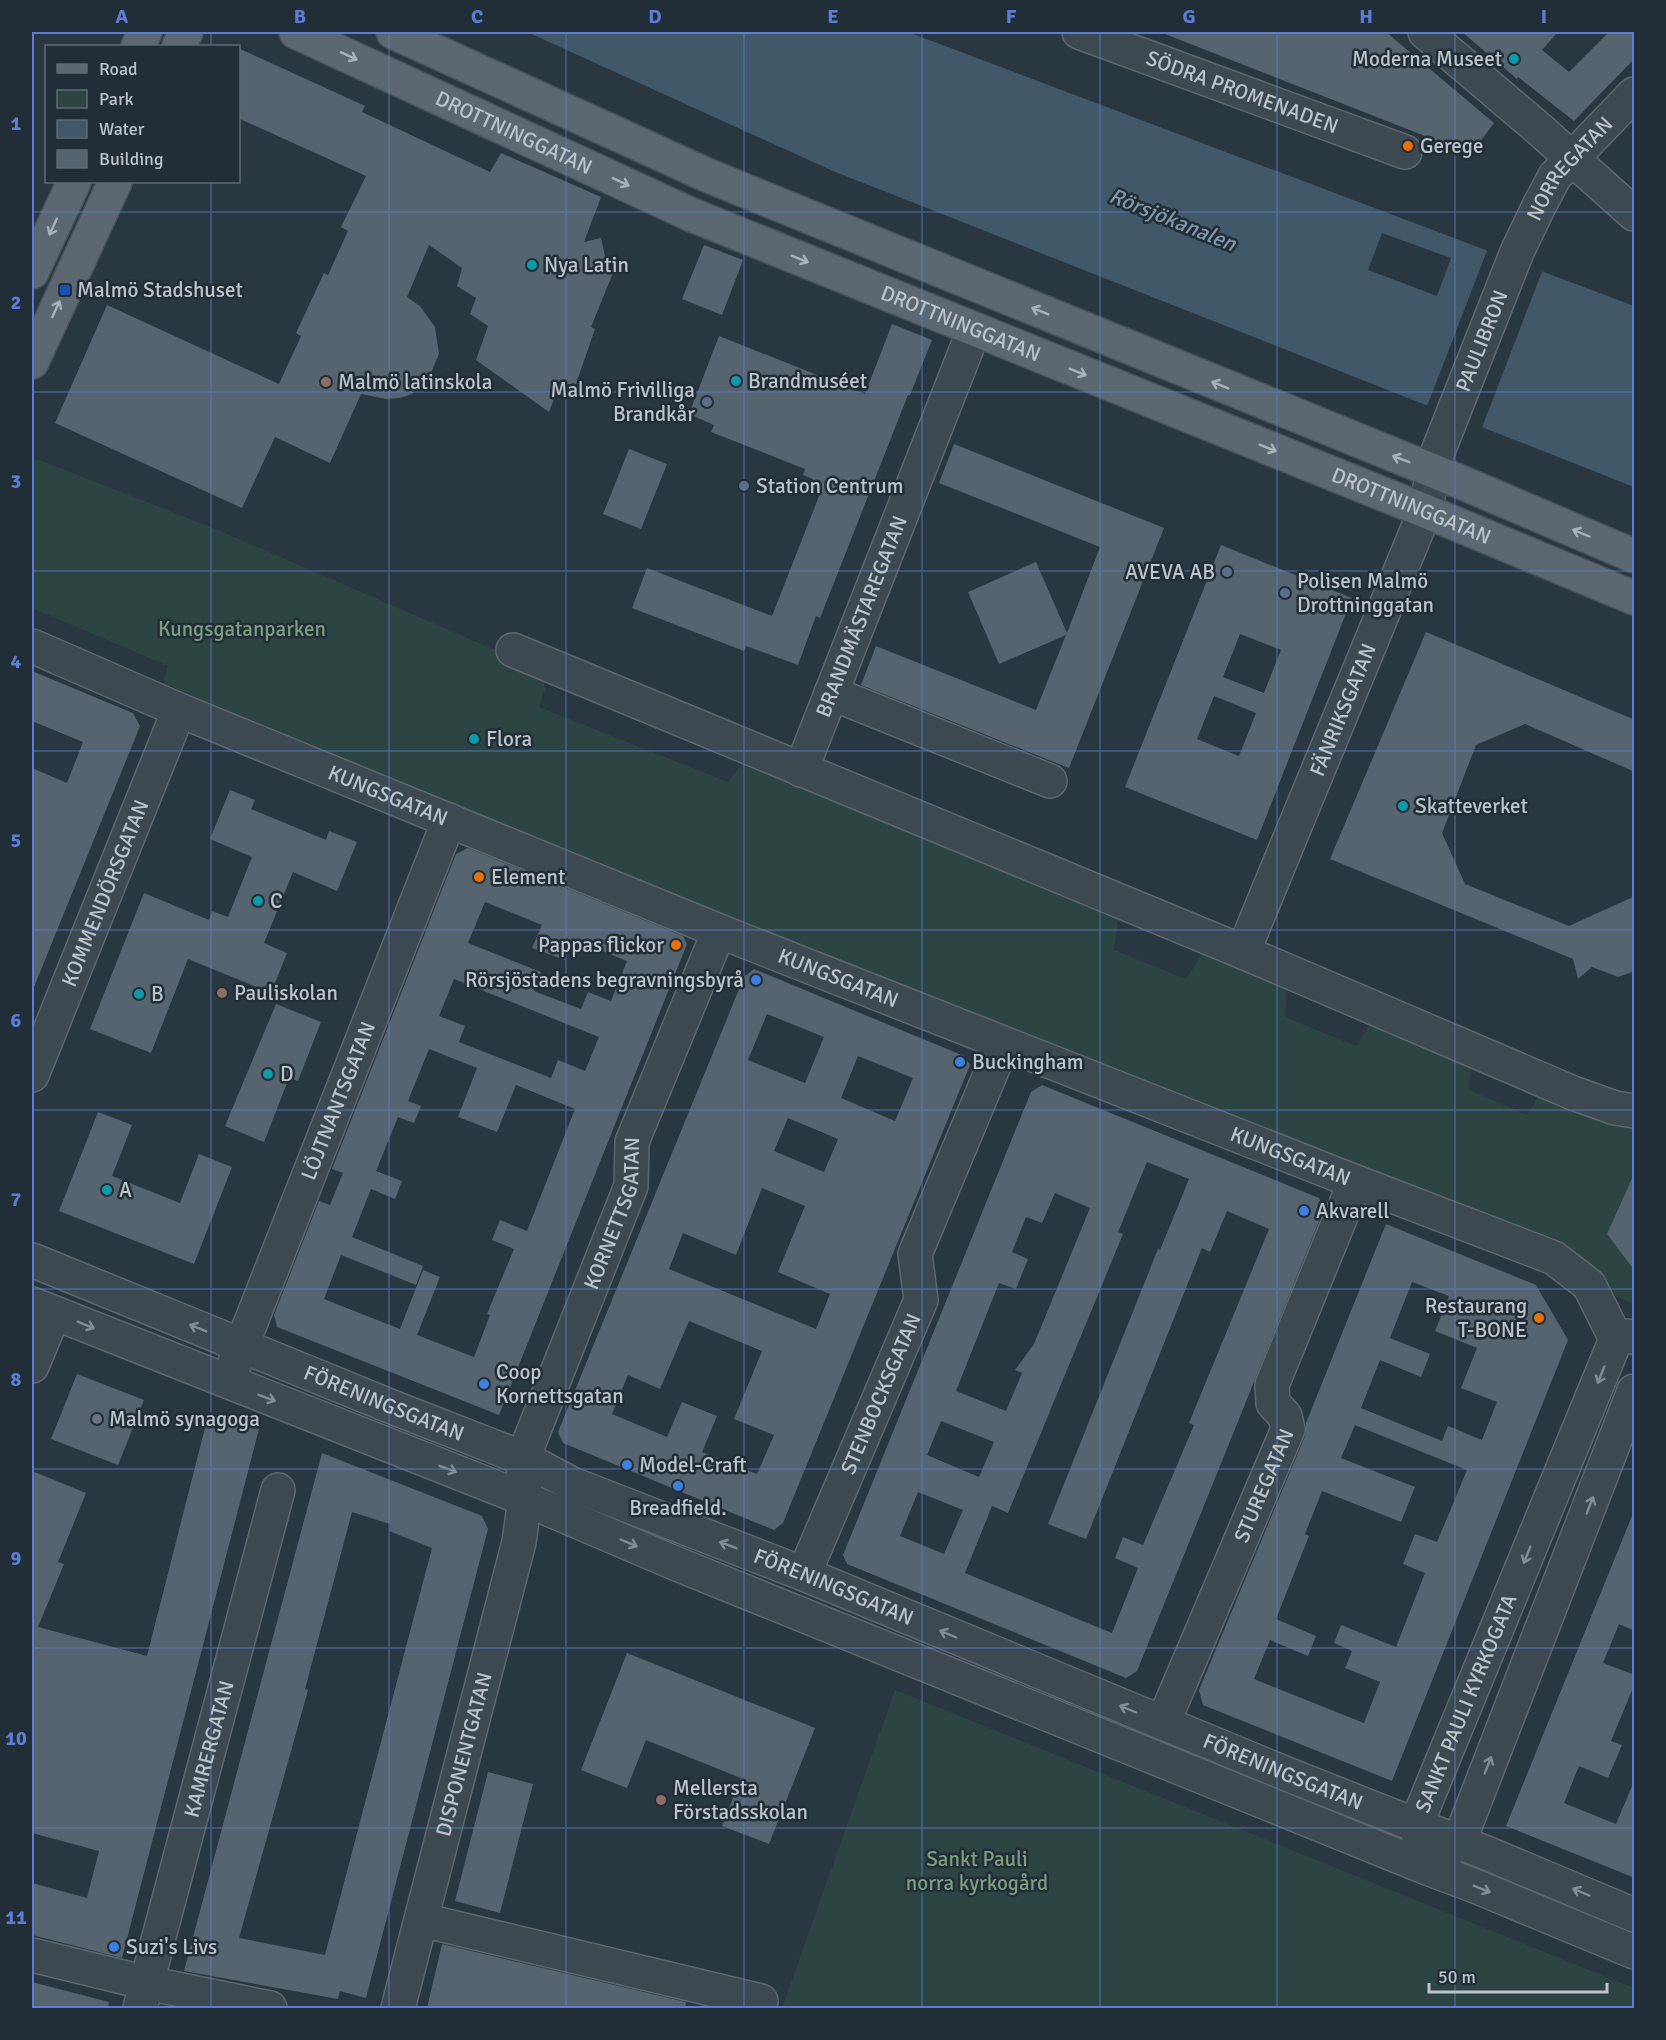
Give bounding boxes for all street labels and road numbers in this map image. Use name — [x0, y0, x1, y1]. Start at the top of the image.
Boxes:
street label: SÖDRA PROMENADEN — [1143, 45, 1342, 139]
street label: DROTTNINGGATAN — [431, 85, 596, 180]
street label: NORREGATAN — [1521, 111, 1618, 225]
street label: DROTTNINGGATAN — [877, 280, 1044, 367]
street label: PAULIBRON — [1450, 286, 1514, 396]
street label: DROTTNINGGATAN — [1328, 462, 1495, 550]
street label: BRANDMÄSTAREGATAN — [810, 512, 913, 721]
street label: FÄNRIKSGATAN — [1304, 640, 1382, 780]
street label: KUNGSGATAN — [324, 759, 452, 832]
street label: KOMMENDÖRSGATAN — [56, 796, 154, 990]
street label: KUNGSGATAN — [774, 943, 902, 1013]
street label: LÖJTNANTSGATAN — [295, 1018, 381, 1184]
street label: KUNGSGATAN — [1227, 1121, 1354, 1192]
street label: KORNETTSGATAN — [578, 1137, 645, 1293]
street label: STENBOCKSGATAN — [835, 1309, 927, 1478]
street label: FÖRENINGSGATAN — [300, 1359, 468, 1447]
street label: STUREGATAN — [1228, 1425, 1300, 1546]
street label: FÖRENINGSGATAN — [750, 1543, 917, 1631]
street label: SANKT PAULI KYRKOGATA — [1409, 1590, 1523, 1817]
street label: DISPONENTGATAN — [430, 1670, 498, 1839]
street label: KAMRERGATAN — [178, 1678, 240, 1820]
street label: FÖRENINGSGATAN — [1199, 1728, 1367, 1816]

